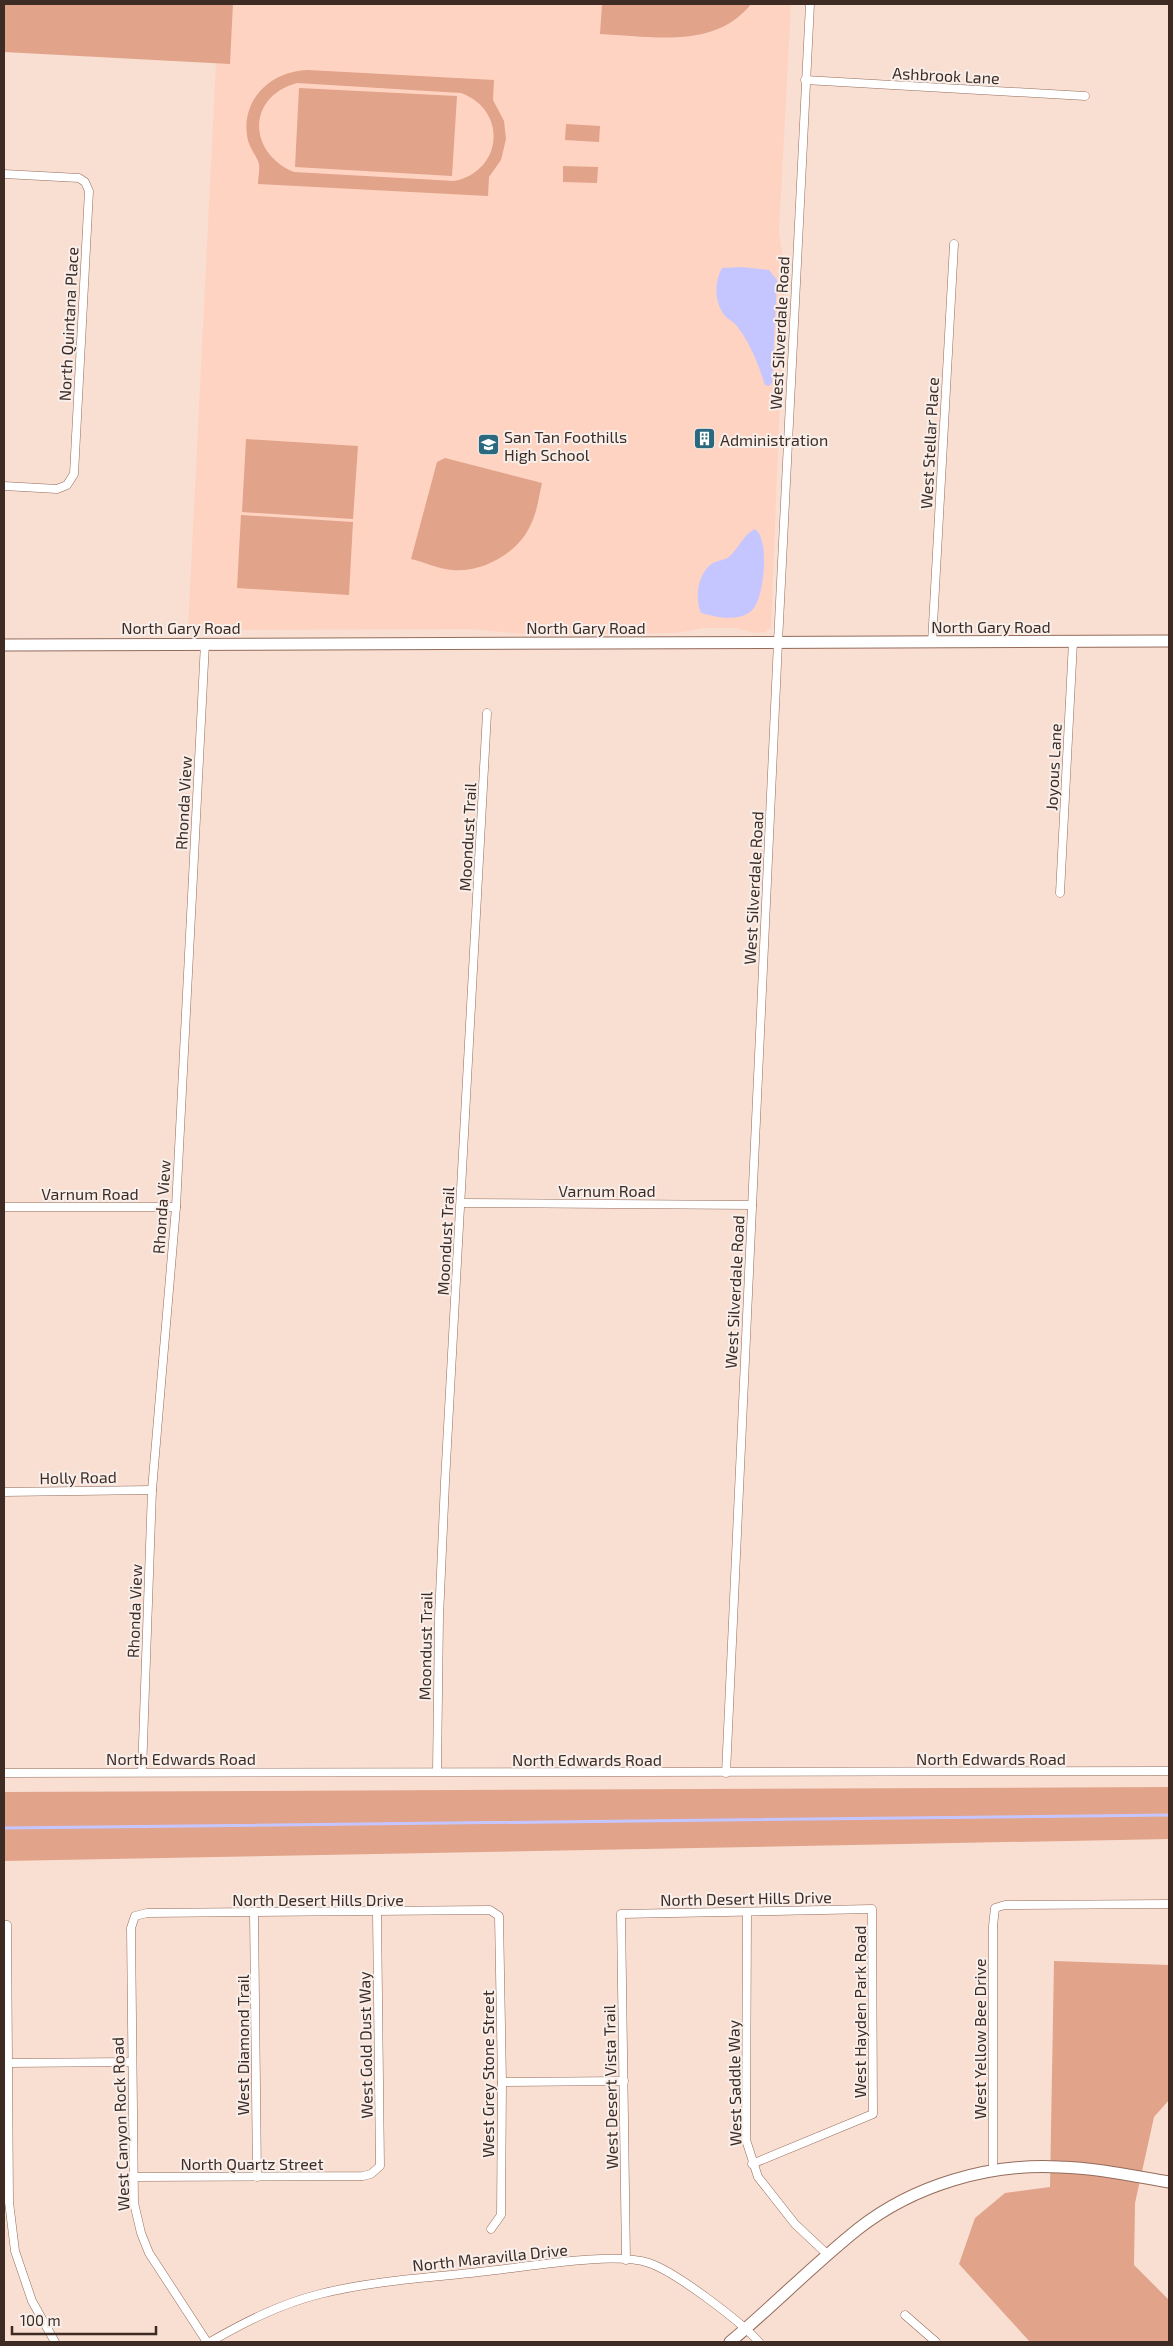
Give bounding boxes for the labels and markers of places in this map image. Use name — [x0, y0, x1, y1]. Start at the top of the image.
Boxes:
place label: San Tan Foothills High School — [504, 427, 627, 464]
building icon: Administration — [692, 427, 716, 451]
place label: Administration — [720, 430, 828, 449]
school or university icon: San Tan Foothills High School — [476, 433, 500, 457]

